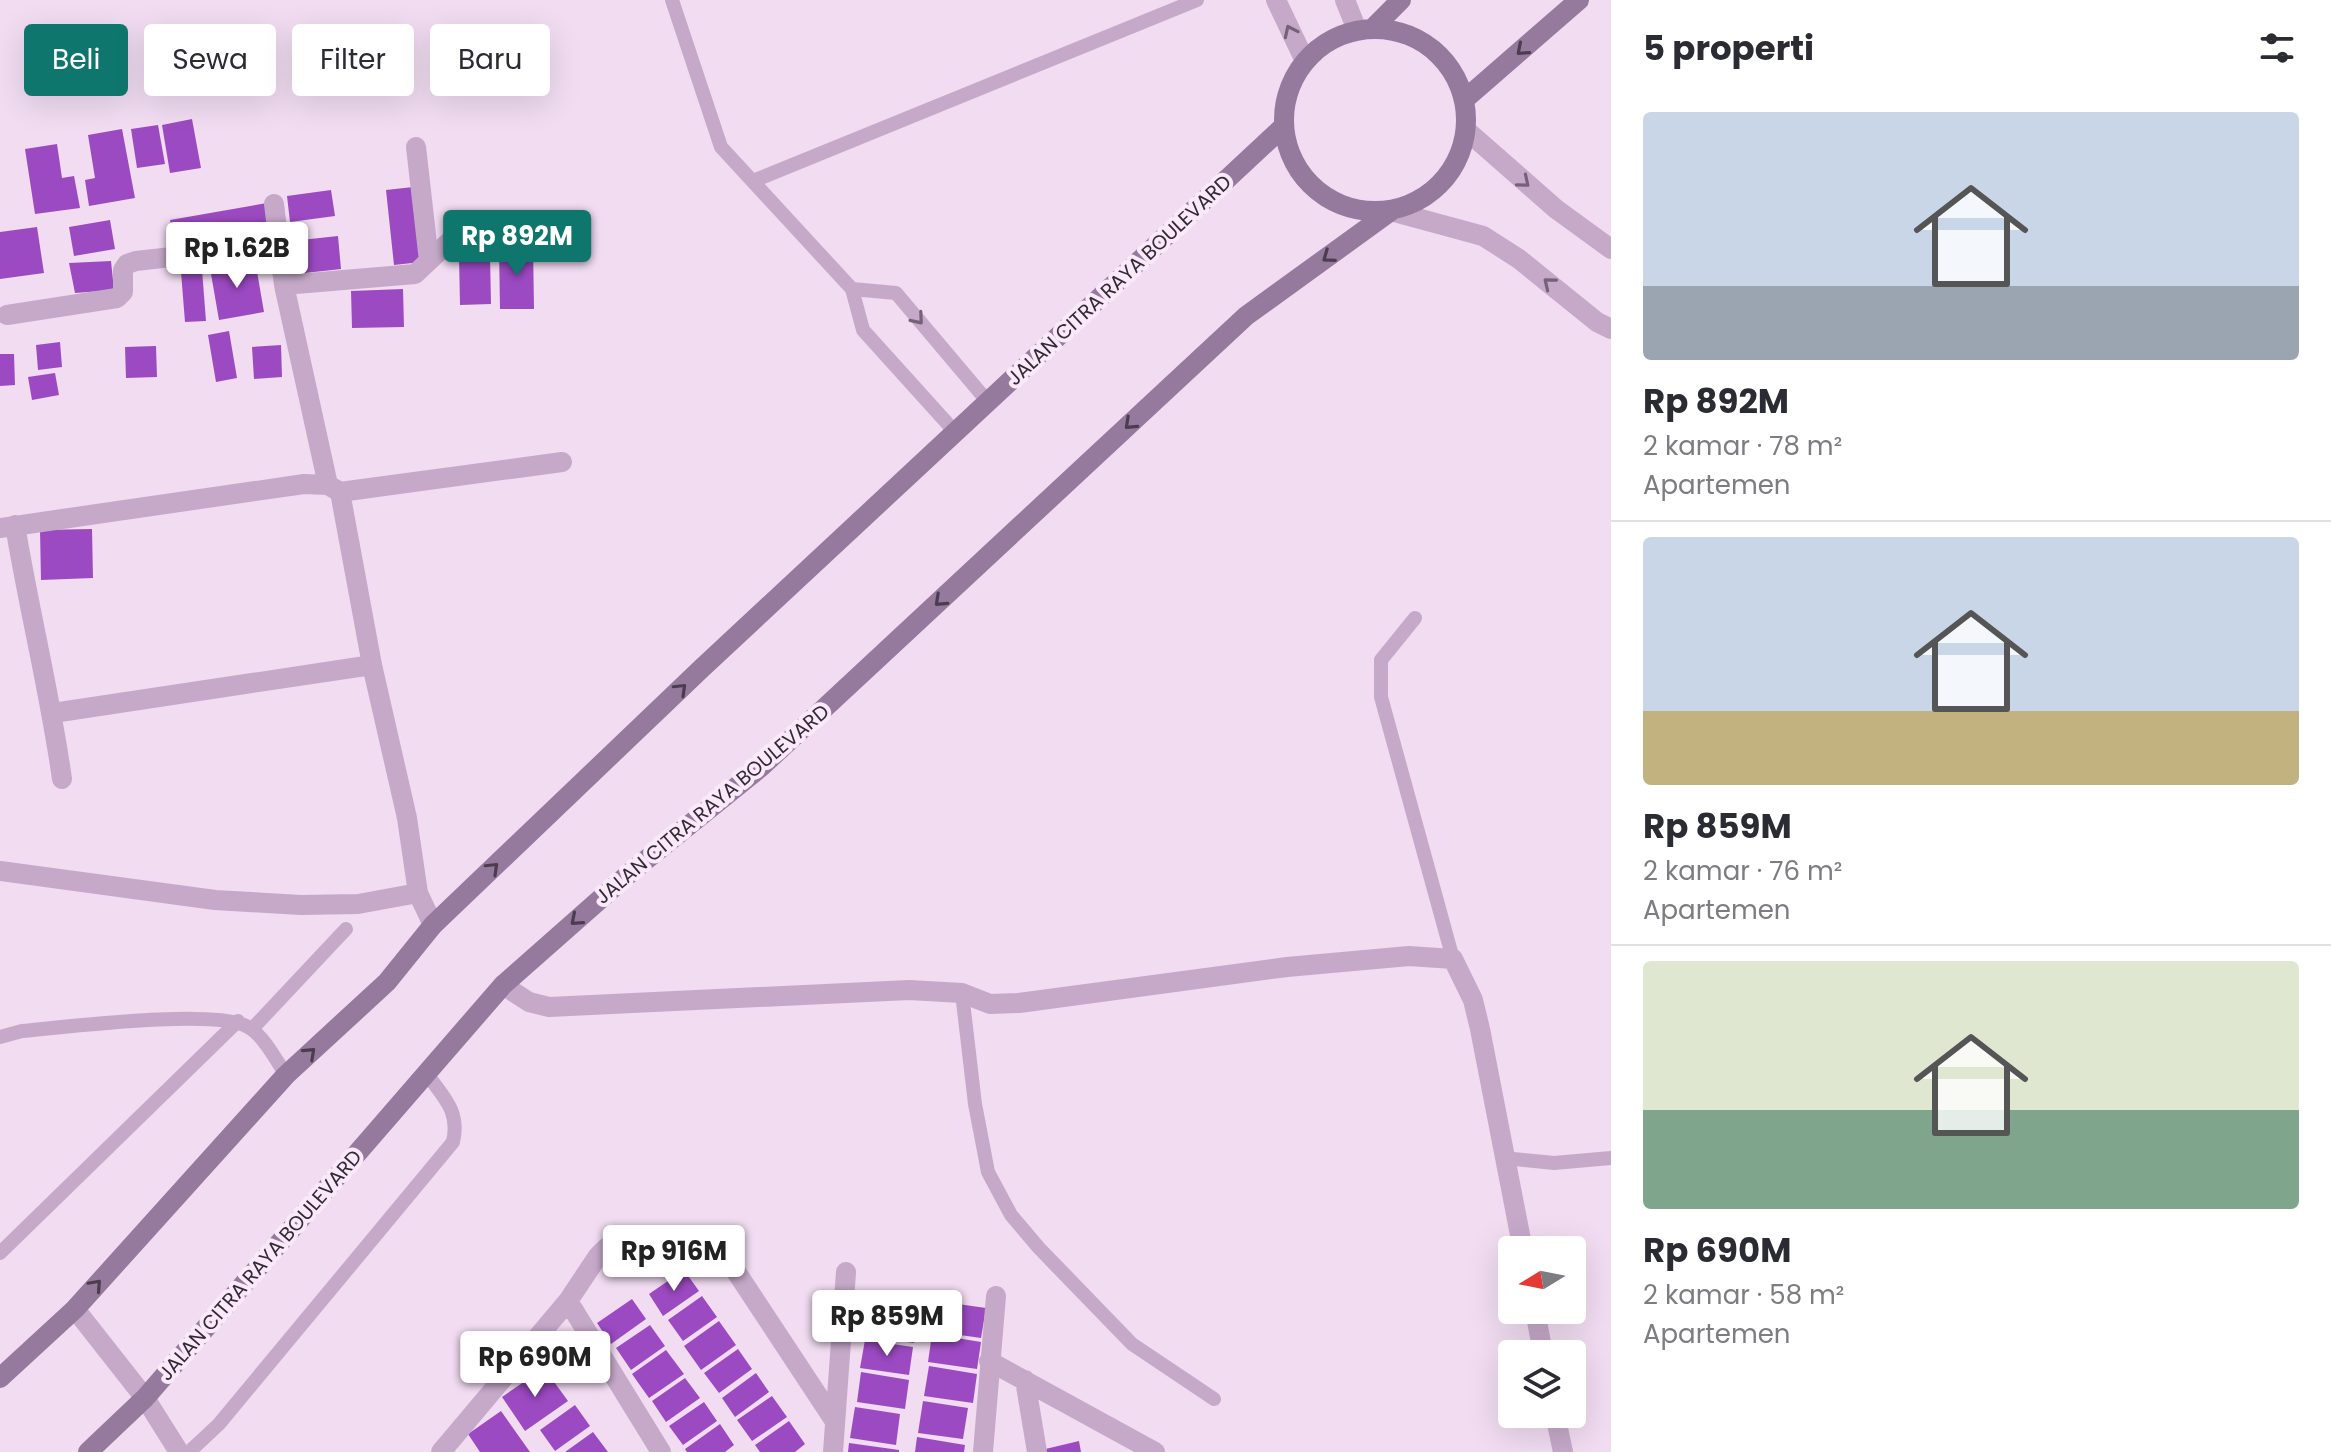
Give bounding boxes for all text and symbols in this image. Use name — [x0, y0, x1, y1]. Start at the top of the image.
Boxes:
chip: Beli — [24, 24, 128, 96]
chip: Sewa — [144, 24, 276, 96]
chip: Filter — [292, 24, 414, 96]
chip: Baru — [430, 24, 550, 96]
one-way arrow — [1284, 24, 1300, 39]
text: 5 properti — [1643, 24, 1814, 72]
icon: filters — [2255, 26, 2299, 70]
one-way arrow — [1516, 40, 1531, 55]
icon: home — [1899, 164, 2043, 308]
street label: JALAN CITRA RAYA BOULEVARD — [1001, 168, 1237, 392]
one-way arrow — [1515, 172, 1529, 187]
pin: Rp 892M — [443, 210, 591, 278]
text: Rp 892M — [461, 218, 573, 254]
pin: Rp 1.62B — [154, 222, 320, 290]
text: Rp 1.62B — [184, 230, 290, 266]
one-way arrow — [1322, 247, 1337, 261]
one-way arrow — [1543, 278, 1558, 292]
one-way arrow — [908, 310, 923, 325]
text: Rp 892M — [1643, 377, 1789, 425]
one-way arrow — [1125, 415, 1139, 430]
text: 2 kamar · 78 m² — [1643, 428, 1842, 464]
text: Apartemen — [1643, 467, 1791, 503]
icon: home — [1899, 589, 2043, 733]
one-way arrow — [934, 592, 949, 606]
one-way arrow — [672, 683, 686, 698]
street label: JALAN CITRA RAYA BOULEVARD — [589, 698, 835, 910]
text: Rp 859M — [1643, 802, 1792, 850]
text: 2 kamar · 76 m² — [1643, 853, 1842, 889]
one-way arrow — [484, 863, 498, 877]
text: Apartemen — [1643, 892, 1791, 928]
one-way arrow — [570, 911, 585, 925]
icon: home — [1899, 1013, 2043, 1157]
one-way arrow — [301, 1048, 316, 1062]
street label: JALAN CITRA RAYA BOULEVARD — [152, 1144, 368, 1386]
pin: Rp 916M — [600, 1225, 748, 1293]
text: Rp 690M — [1643, 1226, 1791, 1274]
text: Rp 916M — [621, 1233, 727, 1269]
north arrow — [1498, 1236, 1586, 1324]
map controls — [1498, 1236, 1586, 1428]
text: 2 kamar · 58 m² — [1643, 1277, 1844, 1313]
one-way arrow — [87, 1279, 101, 1294]
pin: Rp 859M — [813, 1290, 961, 1358]
text: Rp 859M — [830, 1298, 944, 1334]
text: Apartemen — [1643, 1316, 1791, 1352]
pin: Rp 690M — [461, 1331, 609, 1399]
text: Rp 690M — [478, 1339, 592, 1375]
button: layers — [1498, 1340, 1586, 1428]

